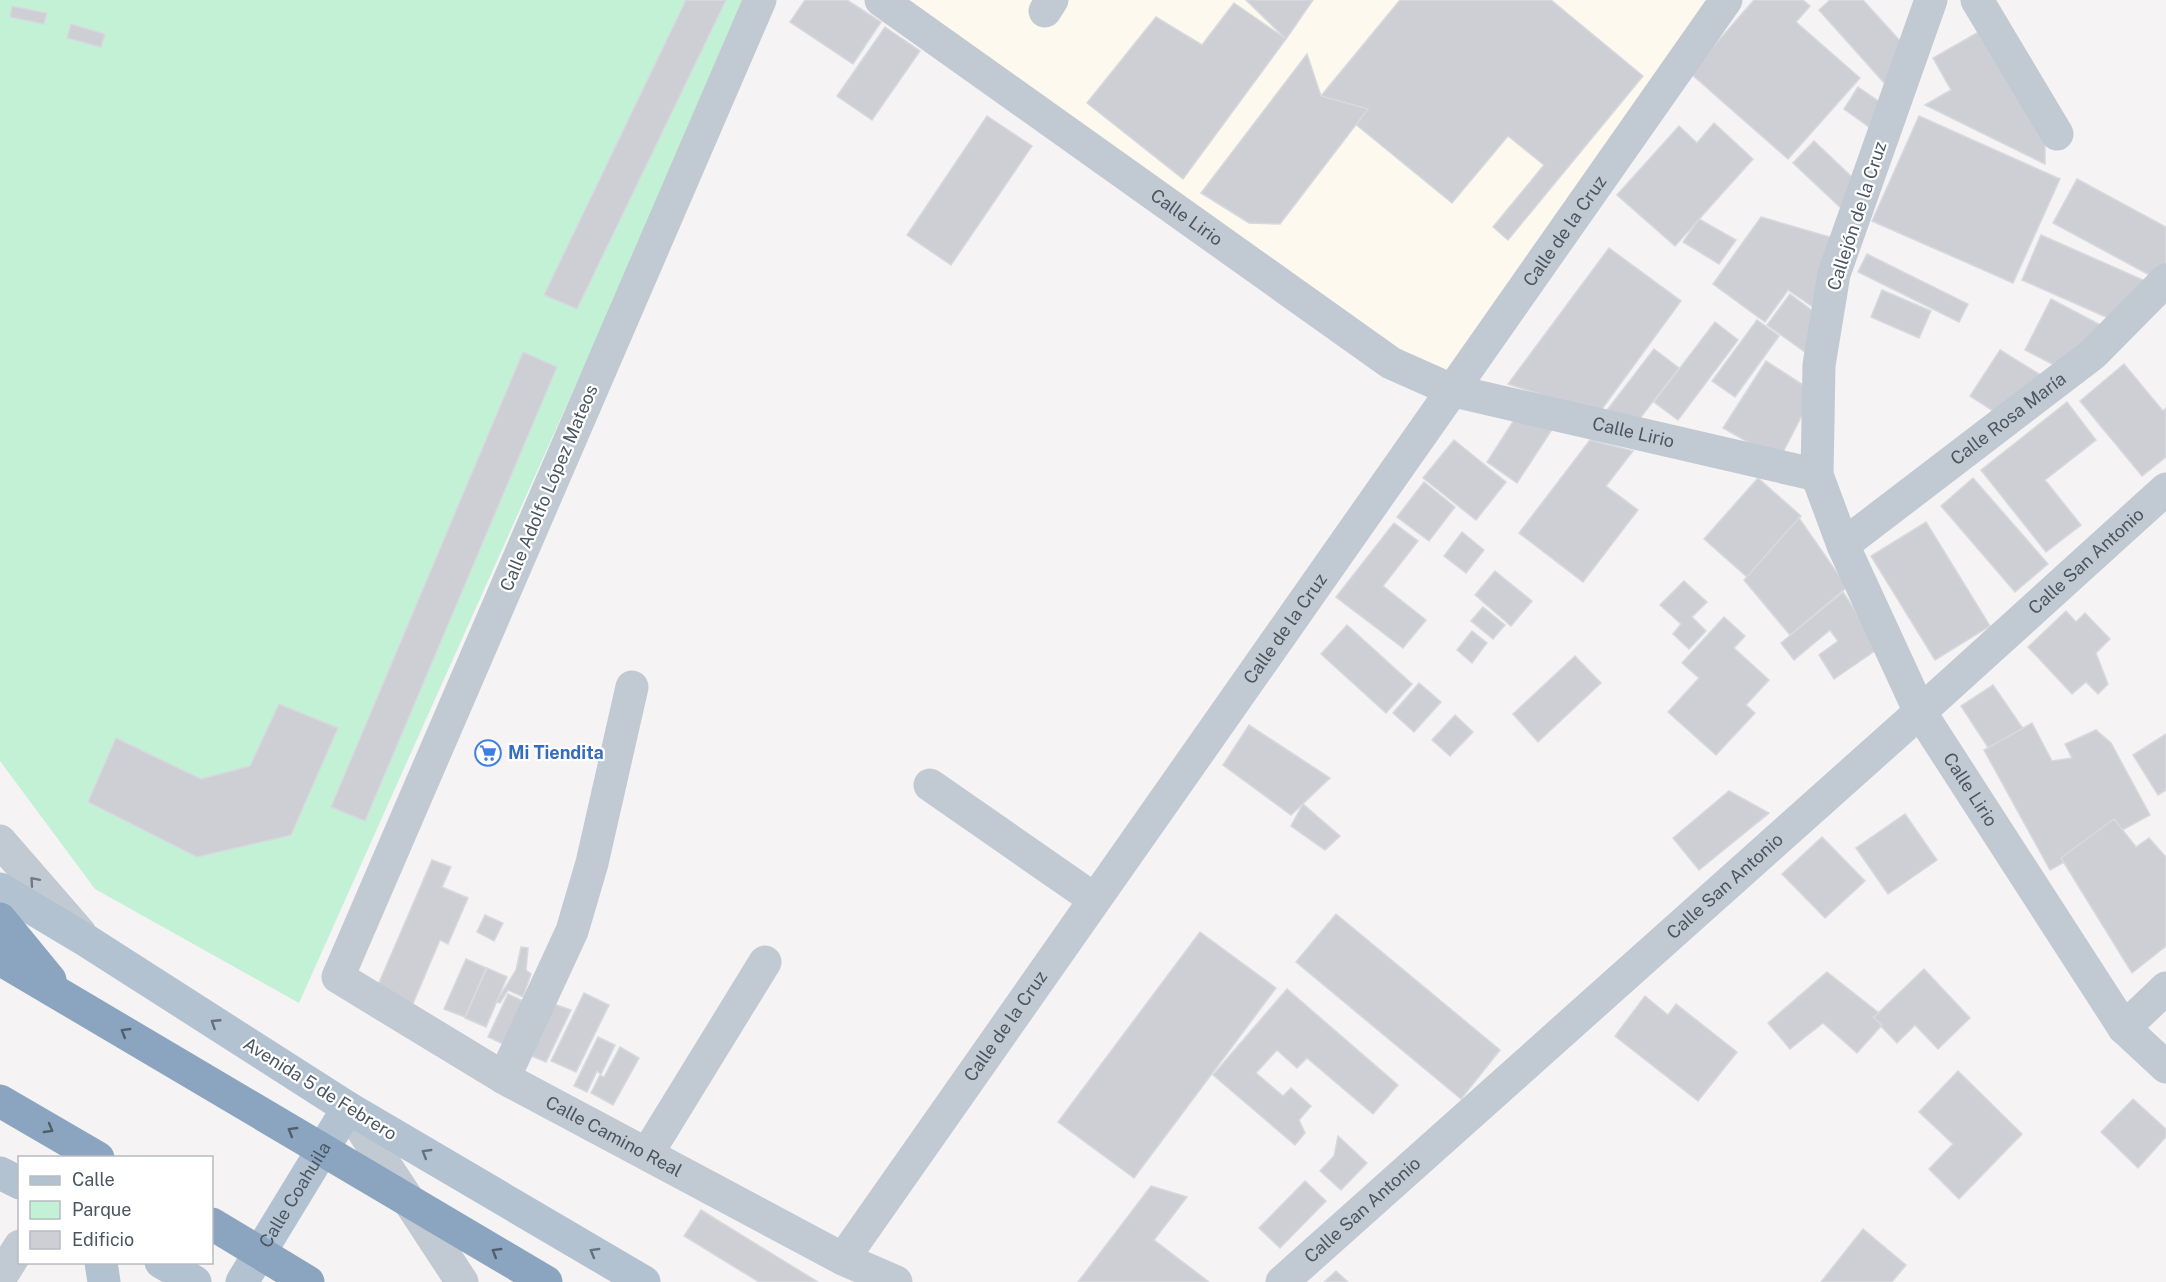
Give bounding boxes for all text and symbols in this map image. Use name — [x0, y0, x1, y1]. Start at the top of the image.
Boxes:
street label: Callejón de la Cruz — [1823, 139, 1891, 293]
street label: Calle de la Cruz — [1519, 172, 1610, 290]
street label: Calle Lirio — [1147, 184, 1227, 250]
street label: Calle Rosa María — [1946, 368, 2070, 469]
street label: Calle Adolfo López Mateos — [495, 381, 602, 594]
street label: Calle Lirio — [1590, 412, 1677, 452]
street label: Calle San Antonio — [2024, 503, 2148, 619]
street label: Calle de la Cruz — [1239, 569, 1331, 688]
supermarket icon: Mi Tiendita — [473, 738, 503, 768]
place label: Mi Tiendita — [508, 742, 604, 763]
street label: Calle Lirio — [1939, 749, 2002, 830]
street label: Calle San Antonio — [1662, 829, 1787, 943]
one-way arrow — [30, 877, 41, 888]
street label: Calle de la Cruz — [959, 967, 1051, 1085]
one-way arrow — [210, 1019, 221, 1030]
one-way arrow — [121, 1027, 131, 1039]
street label: Avenida 5 de Febrero — [240, 1033, 401, 1144]
street label: Calle Camino Real — [542, 1091, 686, 1181]
one-way arrow — [43, 1122, 53, 1133]
one-way arrow — [288, 1127, 298, 1139]
street label: Calle Coahuila — [254, 1138, 335, 1251]
one-way arrow — [422, 1149, 432, 1161]
street label: Calle San Antonio — [1300, 1152, 1425, 1267]
legend — [18, 1156, 213, 1264]
text: Calle — [72, 1169, 115, 1190]
text: Parque — [72, 1199, 132, 1220]
text: Edificio — [72, 1229, 134, 1250]
one-way arrow — [492, 1248, 502, 1259]
one-way arrow — [590, 1248, 600, 1260]

